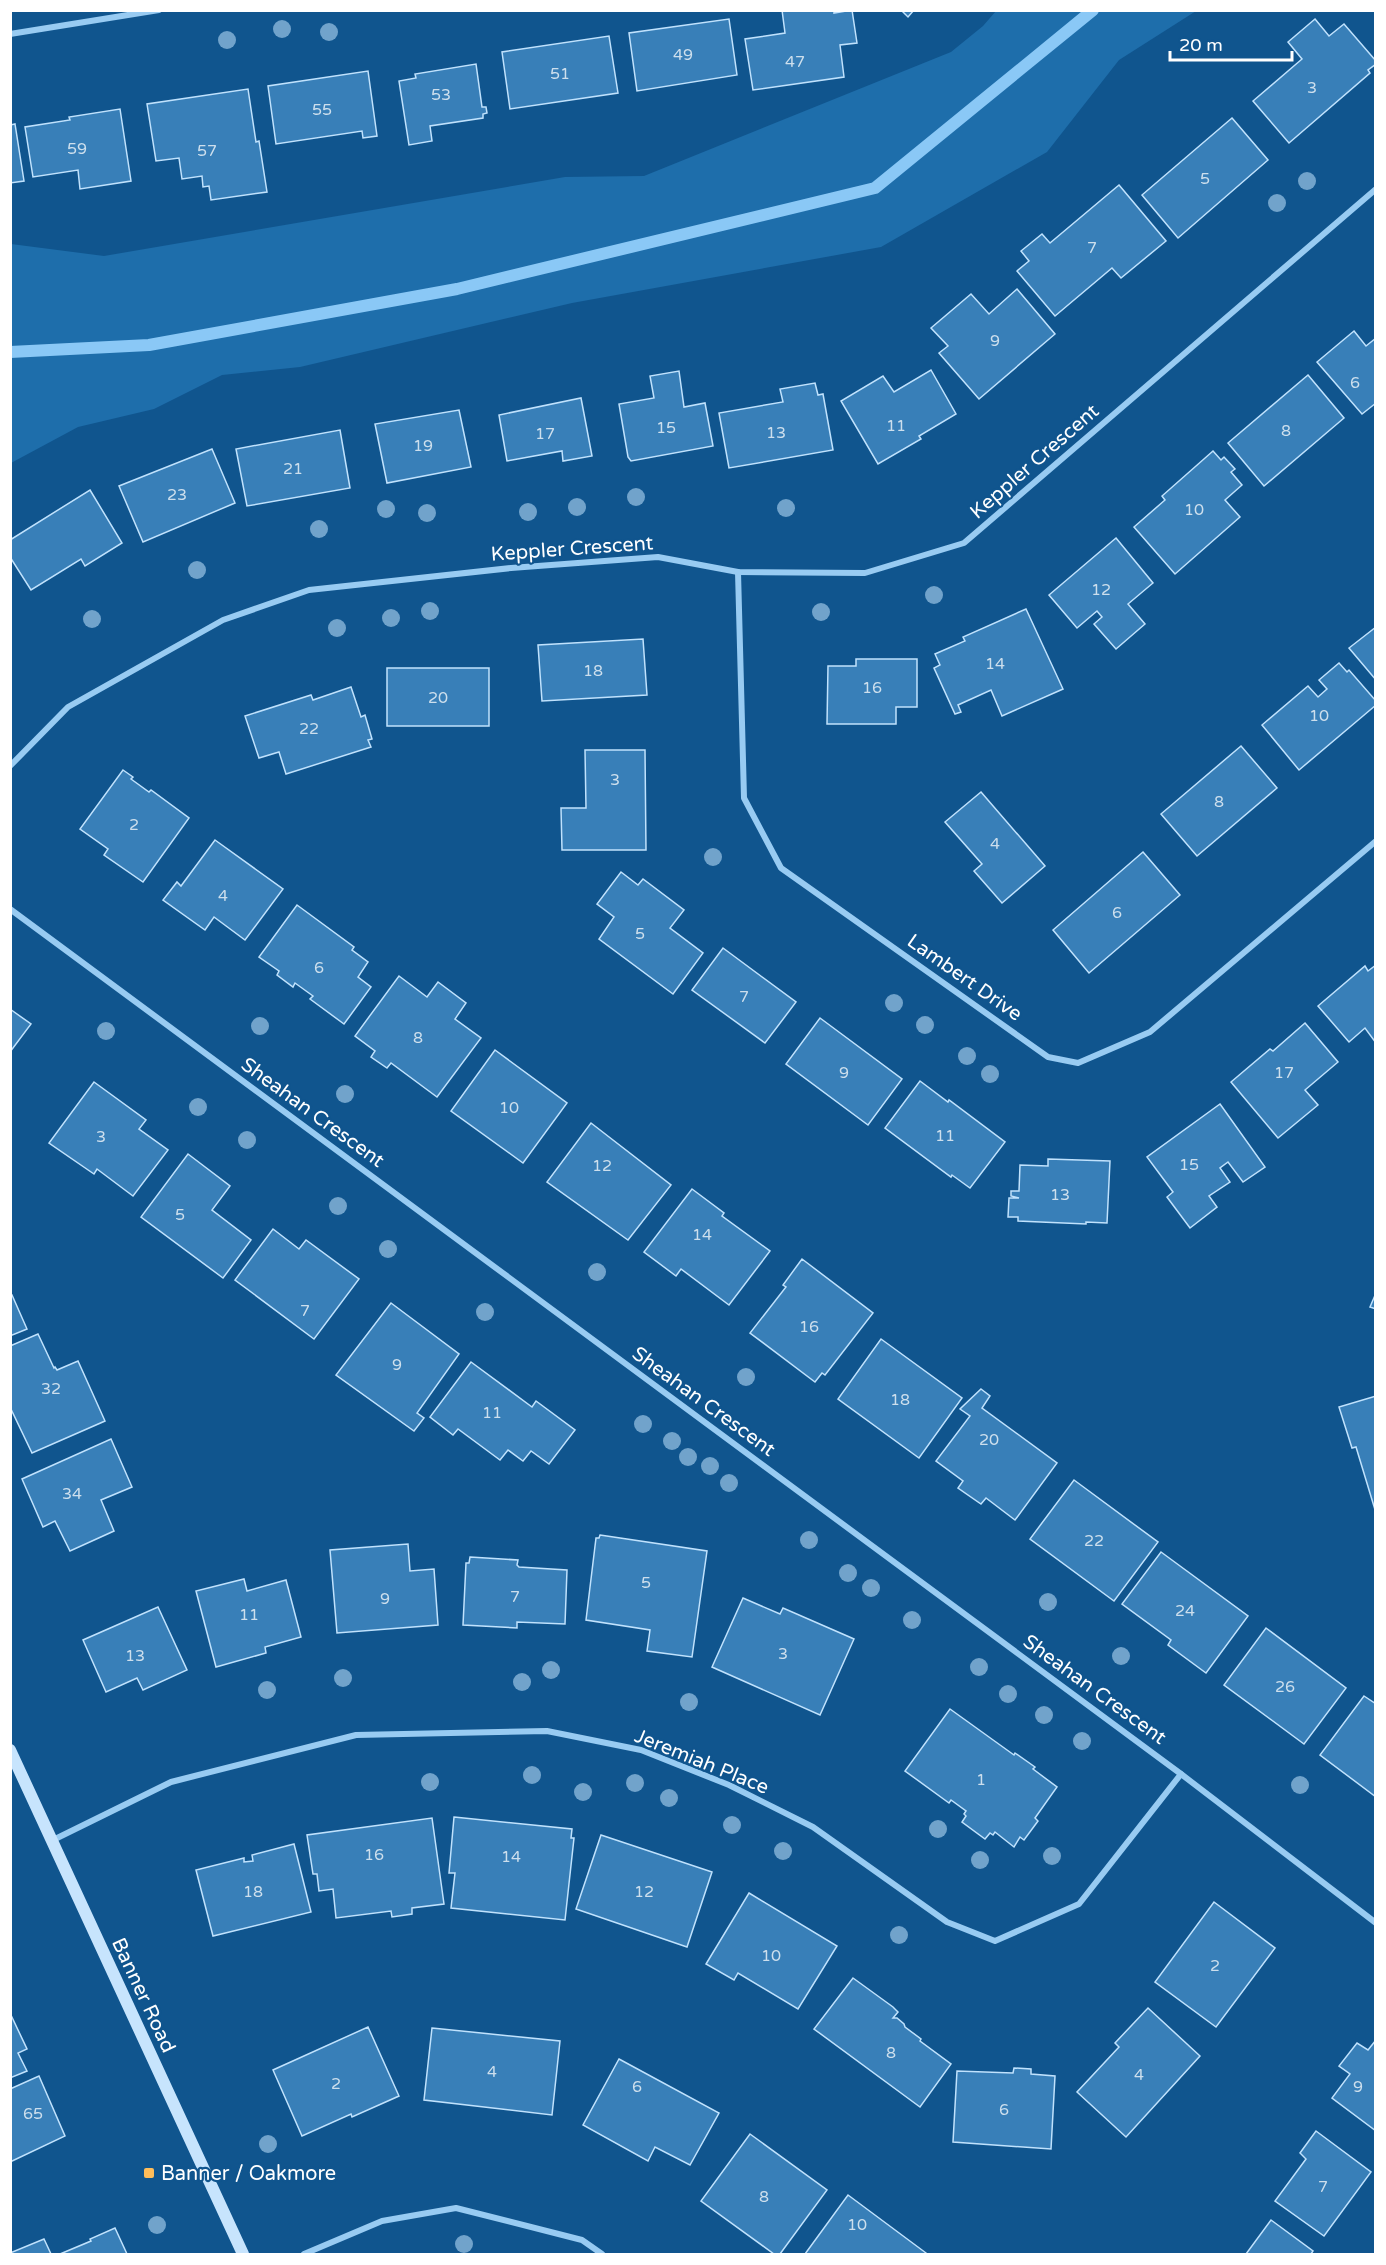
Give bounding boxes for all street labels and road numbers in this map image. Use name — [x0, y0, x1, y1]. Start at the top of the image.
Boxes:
street label: Keppler Crescent — [965, 399, 1104, 524]
street label: Keppler Crescent — [490, 531, 654, 567]
street label: Lambert Drive — [902, 929, 1027, 1026]
street label: Sheahan Crescent — [236, 1053, 389, 1173]
street label: Sheahan Crescent — [627, 1342, 780, 1462]
street label: Sheahan Crescent — [1018, 1630, 1171, 1750]
street label: Jeremiah Place — [631, 1724, 772, 1800]
street label: Banner Road — [106, 1934, 180, 2057]

